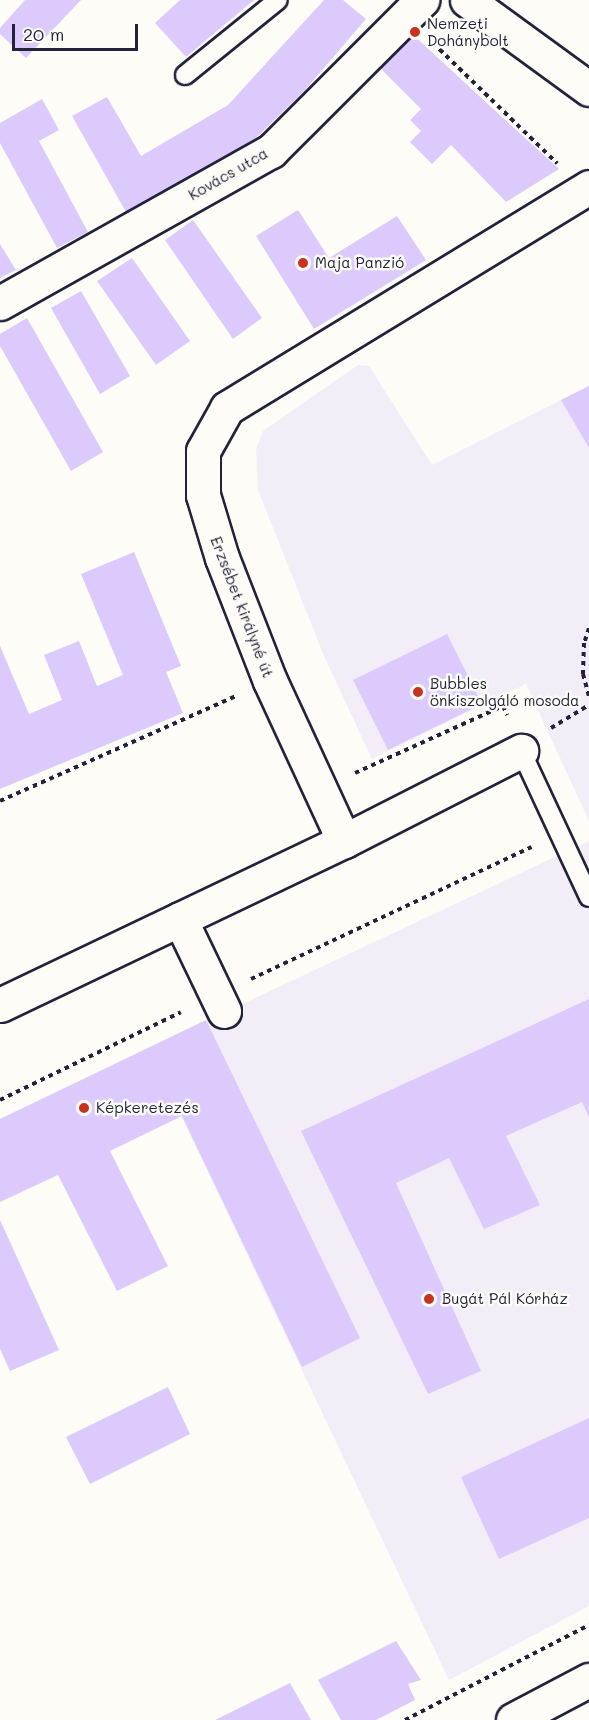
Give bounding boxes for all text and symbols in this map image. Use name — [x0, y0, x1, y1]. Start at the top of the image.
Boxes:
scale bar — [15, 12, 141, 50]
place label: Nemzeti Dohánybolt — [427, 14, 509, 49]
text: 20 m — [23, 22, 64, 46]
marker: Nemzeti Dohánybolt — [408, 25, 422, 39]
street label: Kovács utca — [185, 144, 271, 204]
place label: Maja Panzió — [315, 254, 404, 272]
marker: Maja Panzió — [296, 256, 310, 270]
street label: Erzsébet királyné út — [207, 534, 277, 680]
place label: Bubbles önkiszolgáló mosoda — [430, 674, 579, 709]
marker: Bubbles önkiszolgáló mosoda — [411, 685, 425, 699]
place label: Képkeretezés — [96, 1099, 199, 1117]
marker: Képkeretezés — [77, 1101, 91, 1115]
marker: Bugát Pál Kórház — [420, 1290, 438, 1308]
place label: Bugát Pál Kórház — [442, 1290, 568, 1308]

